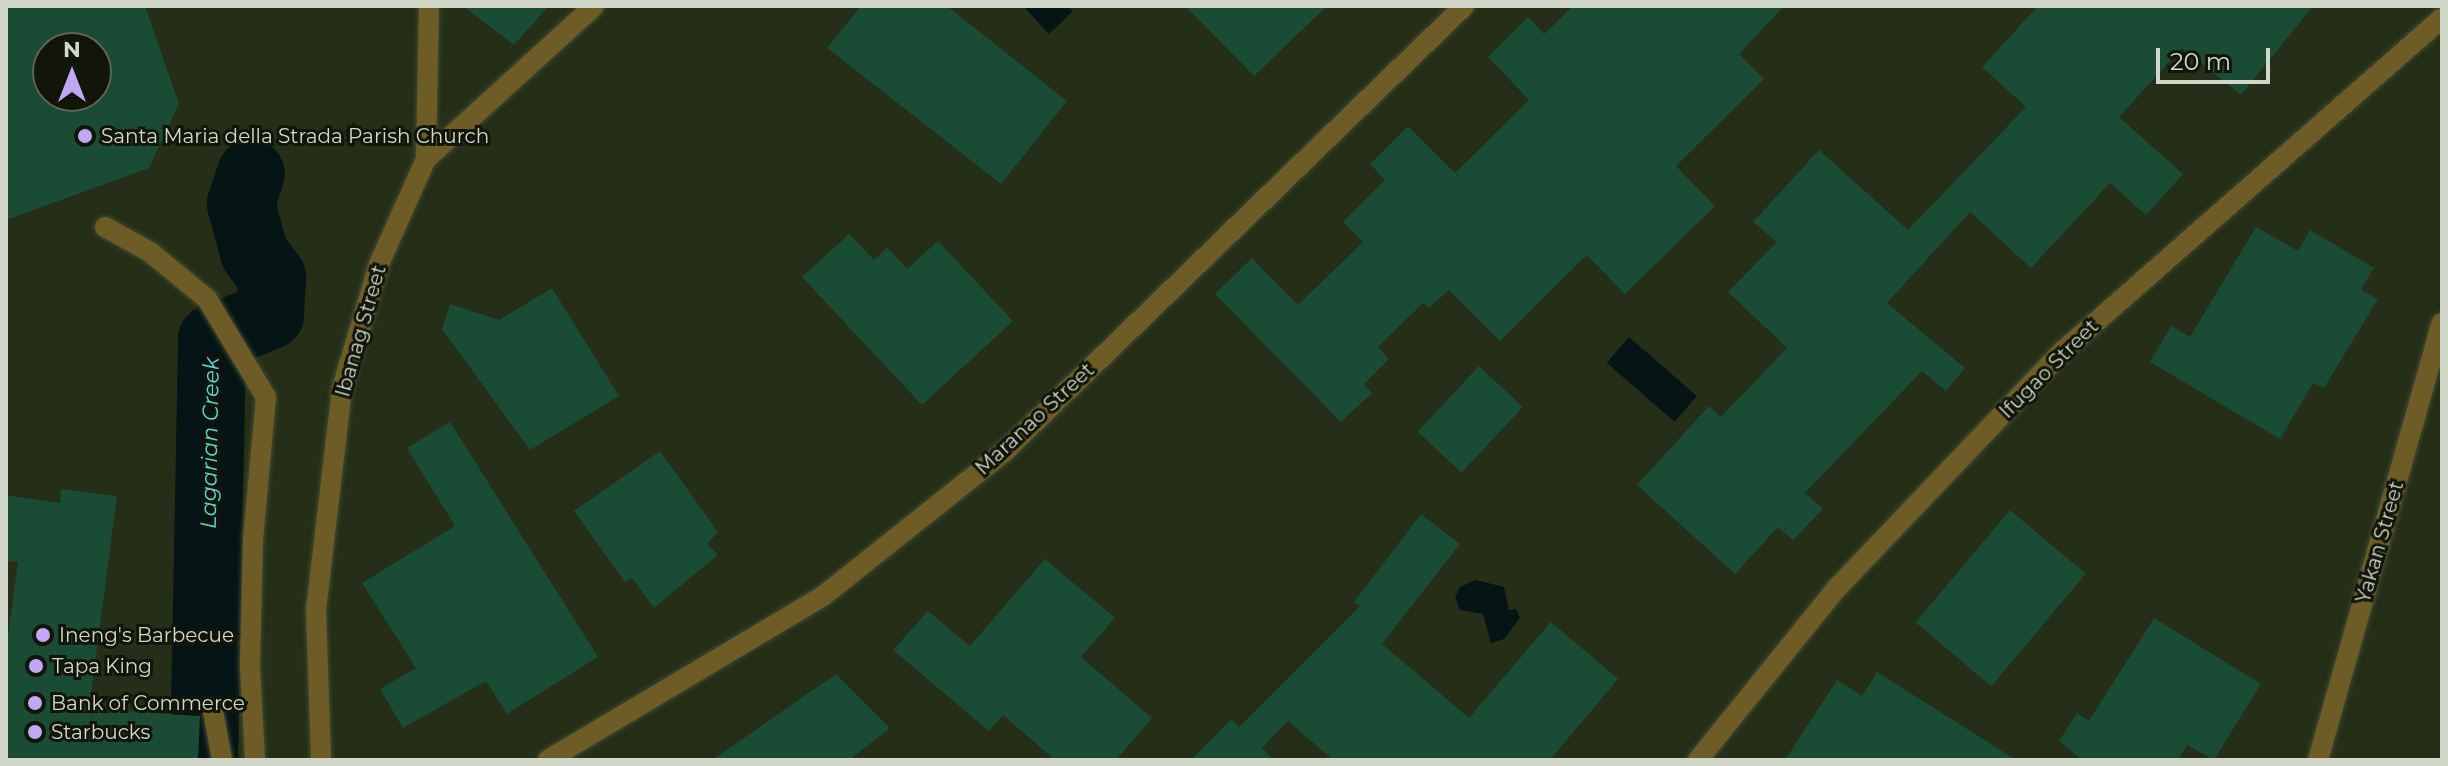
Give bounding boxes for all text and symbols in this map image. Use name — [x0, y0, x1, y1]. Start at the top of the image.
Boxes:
north arrow — [32, 32, 112, 112]
scale bar — [2160, 32, 2274, 82]
text: N — [63, 36, 81, 63]
text: 20 m — [2170, 47, 2231, 76]
place label: Santa Maria della Strada Parish Church — [101, 124, 489, 148]
marker: Santa Maria della Strada Parish Church — [76, 127, 94, 145]
street label: Ibanag Street — [331, 262, 391, 400]
street label: Ifugao Street — [1995, 315, 2103, 423]
water label: Lagarian Creek — [195, 357, 225, 529]
street label: Maranao Street — [971, 358, 1099, 480]
street label: Yakan Street — [2351, 478, 2409, 606]
place label: Ineng's Barbecue — [59, 623, 234, 647]
marker: Ineng's Barbecue — [34, 626, 52, 644]
place label: Tapa King — [52, 654, 152, 678]
marker: Tapa King — [27, 657, 45, 675]
place label: Bank of Commerce — [51, 691, 245, 715]
marker: Bank of Commerce — [26, 694, 44, 712]
place label: Starbucks — [51, 720, 150, 744]
marker: Starbucks — [26, 723, 44, 741]

